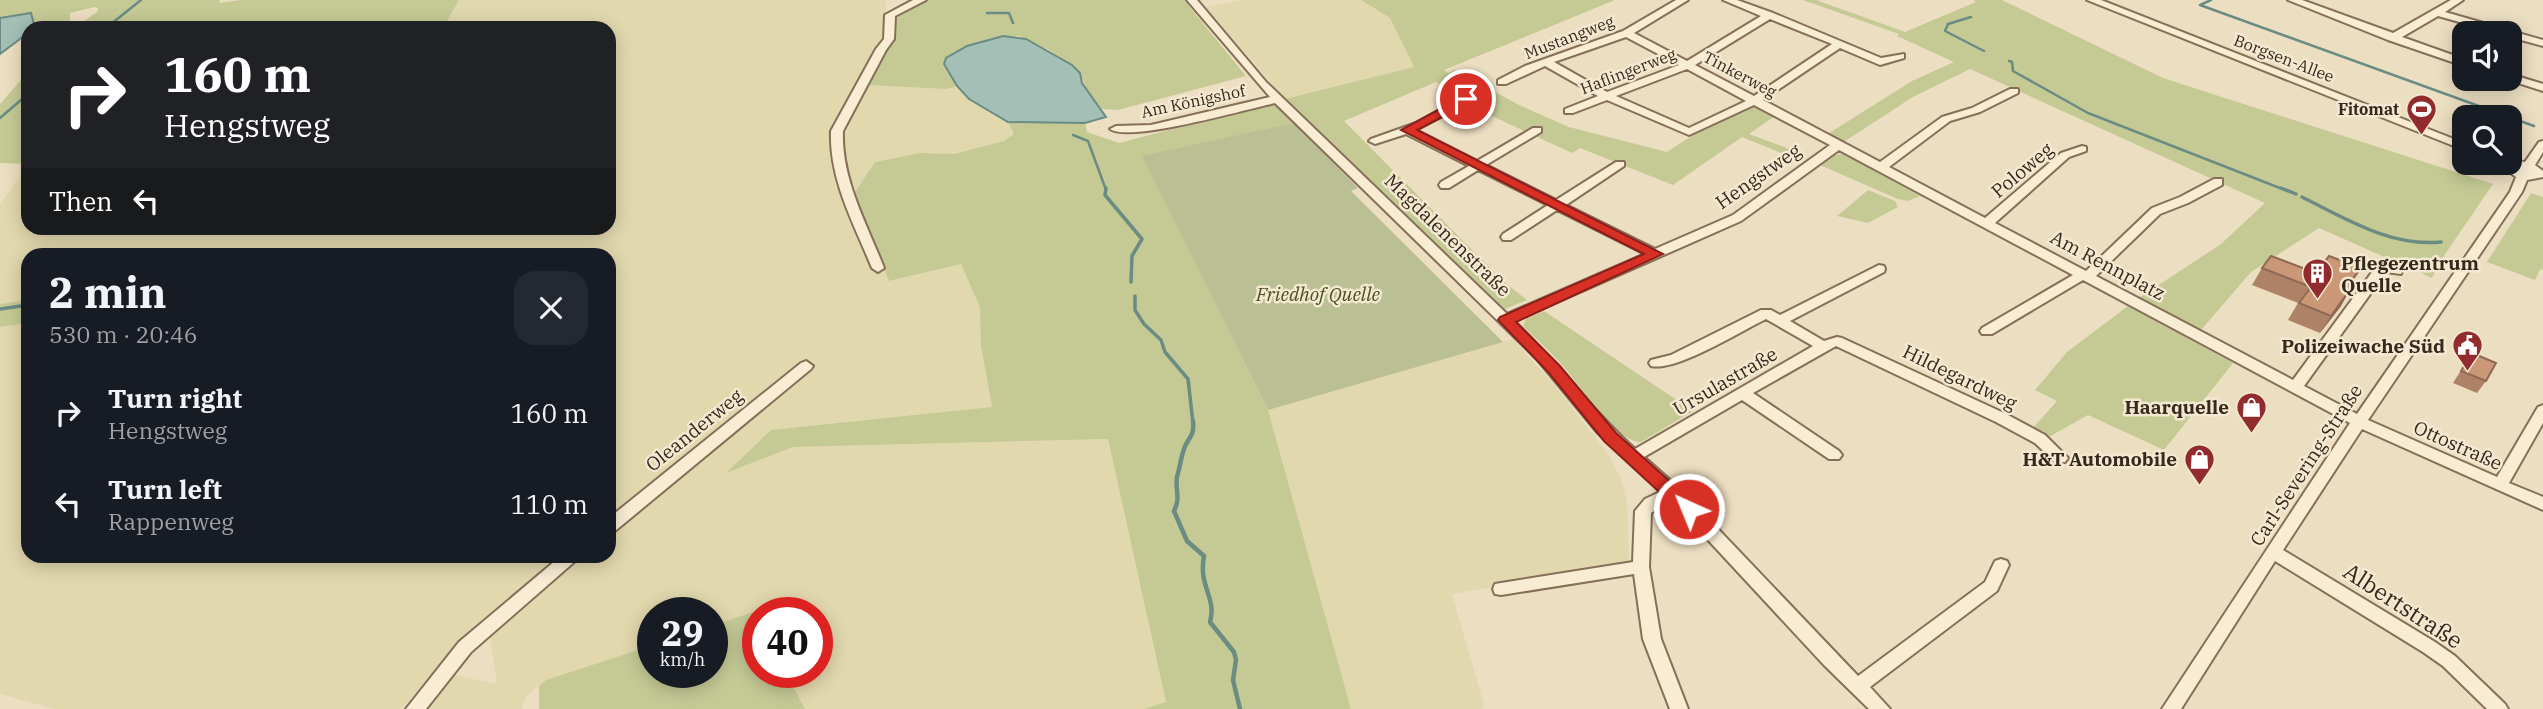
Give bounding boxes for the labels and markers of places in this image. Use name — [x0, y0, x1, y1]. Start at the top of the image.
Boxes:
pin — [1436, 69, 1496, 129]
sports icon: Fitomat — [2405, 92, 2439, 136]
place label: Fitomat — [2338, 99, 2399, 119]
place label: Pflegezentrum Quelle — [2341, 251, 2479, 297]
building icon: Pflegezentrum Quelle — [2301, 257, 2335, 301]
public building icon: Polizeiwache Süd — [2451, 329, 2485, 373]
place label: Polizeiwache Süd — [2281, 334, 2445, 358]
shop icon: Haarquelle — [2235, 390, 2269, 434]
place label: Haarquelle — [2124, 395, 2229, 419]
shop icon: H&T Automobile — [2183, 442, 2217, 486]
place label: H&T Automobile — [2023, 447, 2177, 471]

